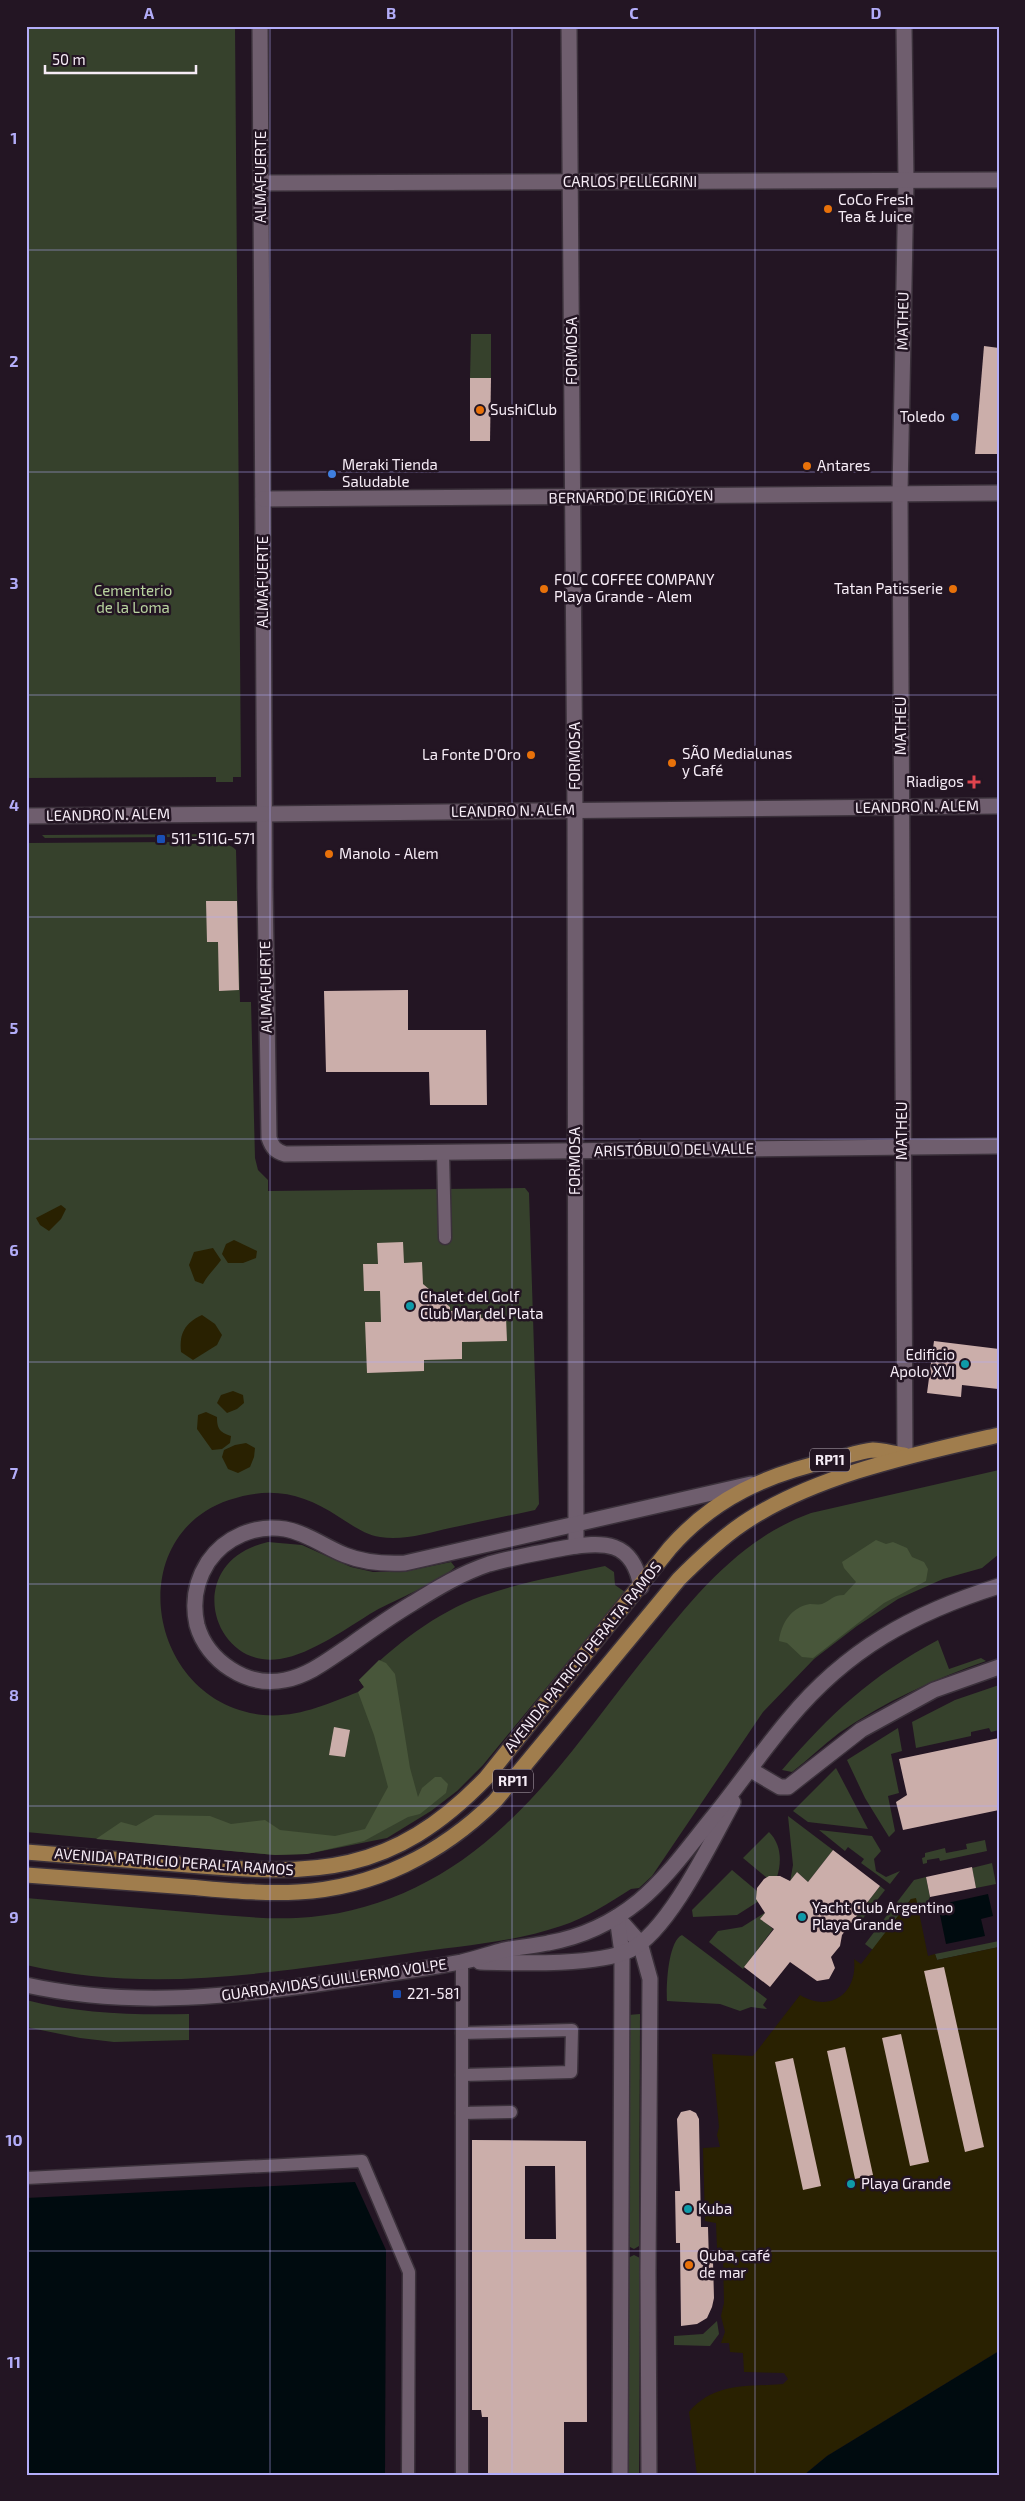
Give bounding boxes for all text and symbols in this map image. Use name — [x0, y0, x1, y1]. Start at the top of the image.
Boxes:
text: A — [144, 3, 155, 22]
text: B — [386, 3, 396, 22]
text: C — [629, 3, 639, 22]
text: D — [871, 3, 882, 22]
scale bar — [45, 42, 196, 74]
text: 50 m — [52, 50, 86, 68]
text: 1 — [11, 128, 17, 147]
street label: ALMAFUERTE — [251, 131, 269, 223]
street label: CARLOS PELLEGRINI — [563, 172, 697, 190]
place label: CoCo Fresh Tea & Juice — [838, 190, 914, 225]
marker: CoCo Fresh Tea & Juice — [822, 203, 834, 215]
street label: MATHEU — [892, 291, 912, 351]
street label: FORMOSA — [562, 316, 580, 385]
text: 2 — [9, 351, 19, 370]
place label: SushiClub — [490, 400, 557, 418]
marker: SushiClub — [474, 404, 486, 416]
place label: Toledo — [900, 407, 945, 425]
marker: Toledo — [949, 411, 961, 423]
place label: Meraki Tienda Saludable — [342, 455, 438, 490]
place label: Antares — [817, 456, 871, 474]
marker: Antares — [801, 460, 813, 472]
marker: Meraki Tienda Saludable — [326, 468, 338, 480]
street label: BERNARDO DE IRIGOYEN — [548, 486, 714, 506]
street label: ALMAFUERTE — [253, 536, 271, 628]
place label: FOLC COFFEE COMPANY Playa Grande - Alem — [554, 570, 715, 605]
text: 3 — [9, 573, 19, 592]
place label: Tatan Patisserie — [834, 579, 943, 597]
park label: Cementerio de la Loma — [94, 581, 172, 616]
marker: FOLC COFFEE COMPANY Playa Grande - Alem — [538, 583, 550, 595]
marker: Tatan Patisserie — [947, 583, 959, 595]
street label: MATHEU — [891, 697, 909, 755]
street label: FORMOSA — [565, 721, 583, 790]
place label: SÃO Medialunas y Café — [682, 744, 792, 779]
place label: La Fonte D'Oro — [422, 745, 521, 763]
marker: La Fonte D'Oro — [525, 749, 537, 761]
marker: SÃO Medialunas y Café — [666, 757, 678, 769]
place label: Riadigos — [906, 772, 964, 790]
marker: Riadigos — [968, 776, 980, 788]
text: 4 — [9, 795, 19, 814]
street label: LEANDRO N. ALEM — [855, 796, 979, 816]
street label: LEANDRO N. ALEM — [451, 800, 575, 820]
street label: LEANDRO N. ALEM — [46, 804, 170, 824]
place label: 511-511G-571 — [171, 829, 256, 847]
marker: 511-511G-571 — [155, 833, 167, 845]
place label: Manolo - Alem — [339, 844, 439, 862]
marker: Manolo - Alem — [323, 848, 335, 860]
street label: ALMAFUERTE — [255, 941, 275, 1033]
text: 5 — [10, 1018, 19, 1037]
street label: MATHEU — [892, 1102, 910, 1160]
street label: FORMOSA — [565, 1126, 583, 1195]
street label: ARISTÓBULO DEL VALLE — [594, 1139, 754, 1159]
text: 6 — [9, 1240, 19, 1259]
place label: Chalet del Golf Club Mar del Plata — [420, 1287, 543, 1322]
marker: Chalet del Golf Club Mar del Plata — [404, 1300, 416, 1312]
place label: Edificio Apolo XVI — [890, 1345, 955, 1380]
marker: Edificio Apolo XVI — [959, 1358, 971, 1370]
road number: RP11 — [810, 1448, 850, 1472]
text: 7 — [10, 1463, 19, 1482]
street label: AVENIDA PATRICIO PERALTA RAMOS — [500, 1557, 665, 1755]
text: 8 — [9, 1685, 19, 1704]
road number: RP11 — [493, 1770, 533, 1792]
street label: AVENIDA PATRICIO PERALTA RAMOS — [54, 1844, 294, 1878]
place label: Yacht Club Argentino Playa Grande — [812, 1898, 953, 1933]
text: 9 — [9, 1907, 19, 1926]
marker: Yacht Club Argentino Playa Grande — [796, 1911, 808, 1923]
street label: GUARDAVIDAS GUILLERMO VOLPE — [220, 1954, 448, 2004]
place label: 221-581 — [407, 1984, 460, 2002]
marker: 221-581 — [391, 1988, 403, 2000]
text: 10 — [5, 2130, 23, 2149]
place label: Playa Grande — [861, 2174, 951, 2192]
marker: Playa Grande — [845, 2178, 857, 2190]
place label: Kuba — [698, 2199, 732, 2217]
marker: Kuba — [682, 2203, 694, 2215]
place label: Quba, café de mar — [699, 2246, 770, 2281]
marker: Quba, café de mar — [683, 2259, 695, 2271]
text: 11 — [7, 2352, 21, 2371]

